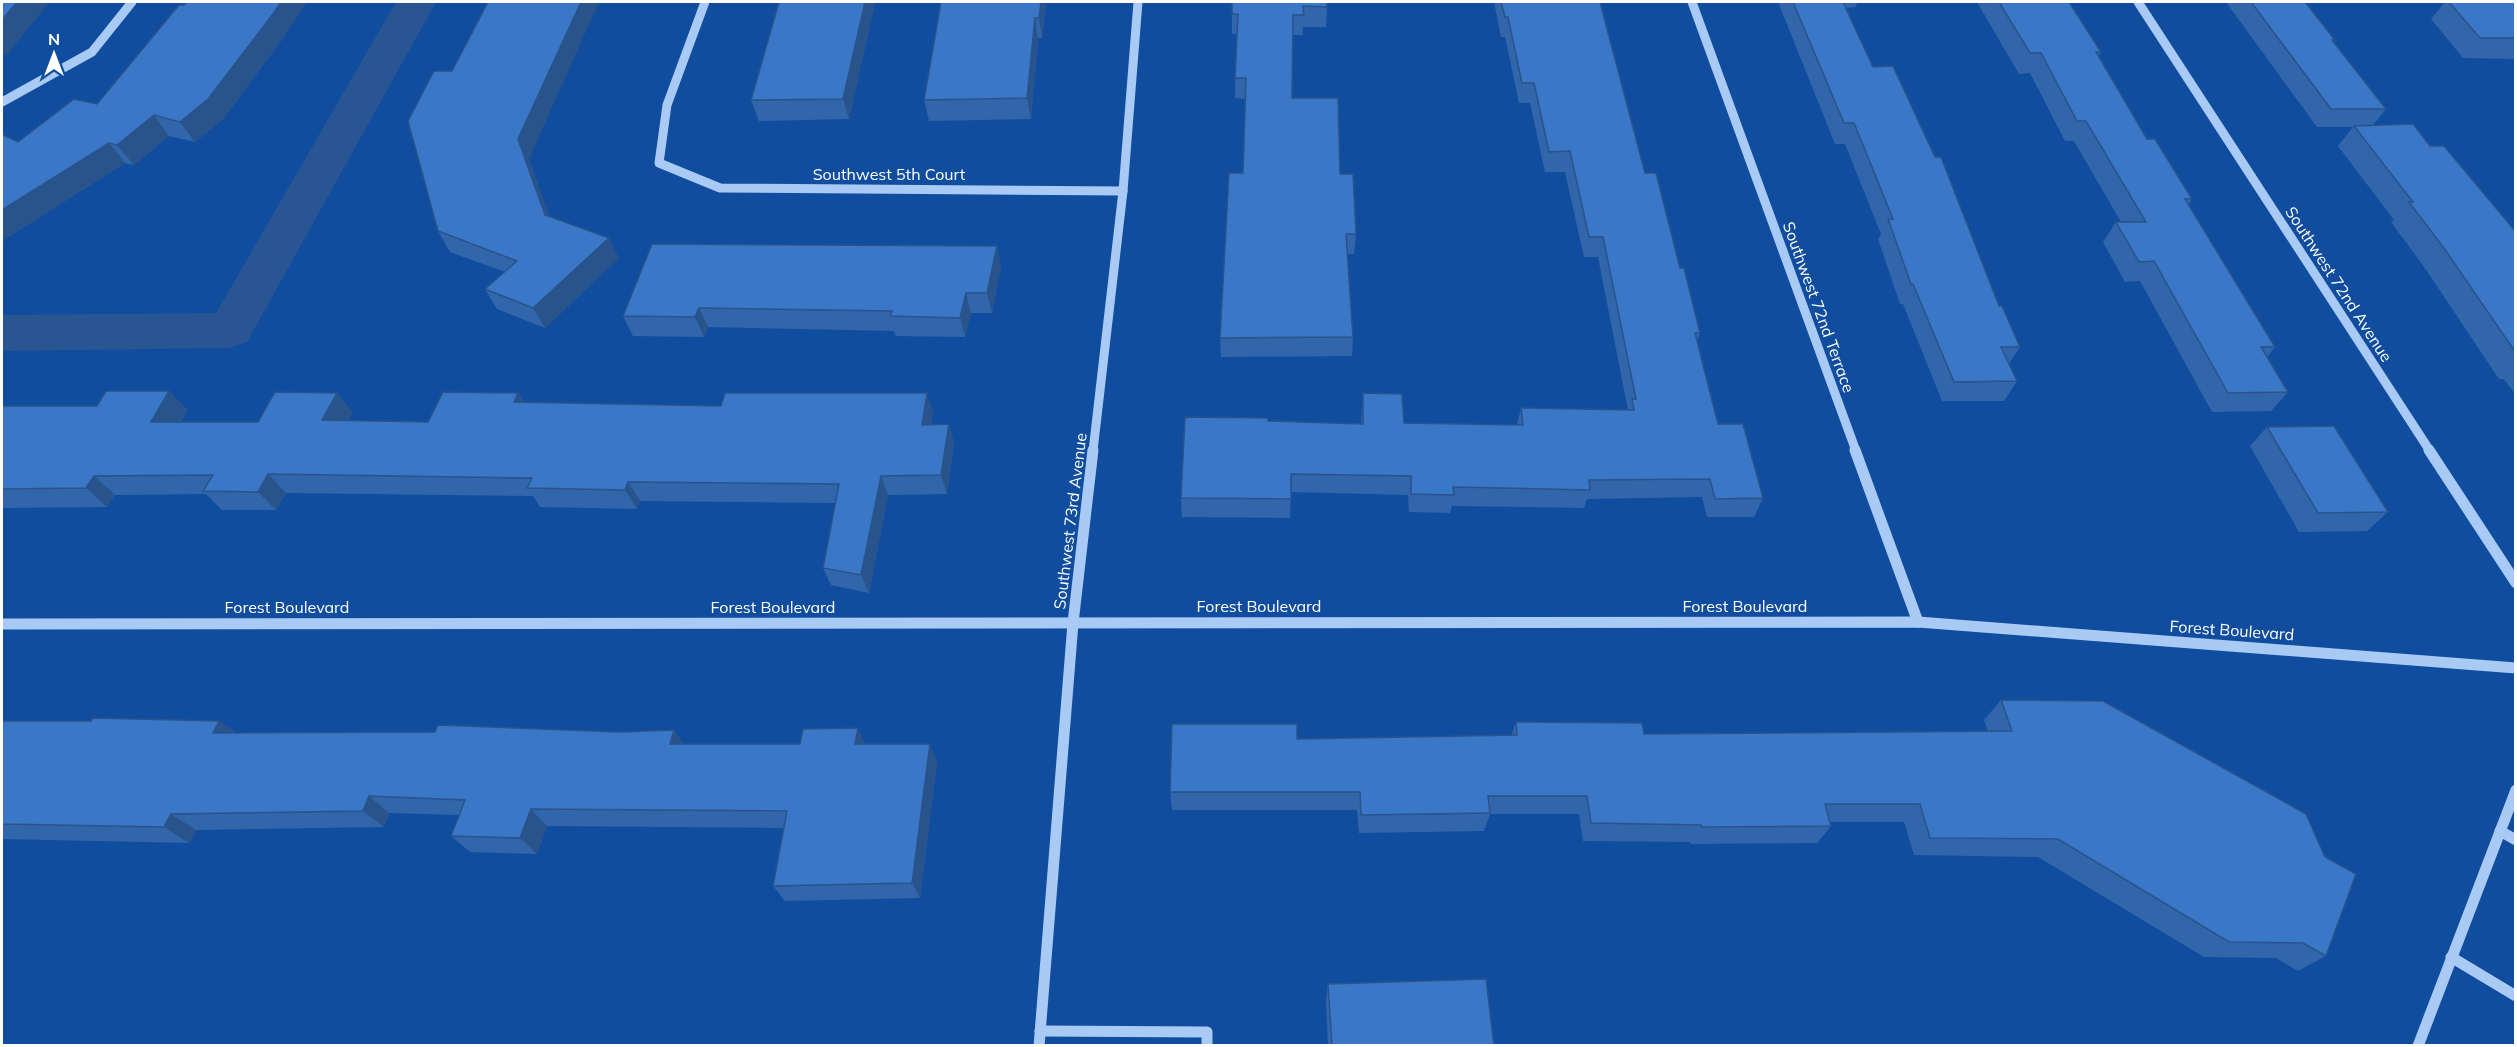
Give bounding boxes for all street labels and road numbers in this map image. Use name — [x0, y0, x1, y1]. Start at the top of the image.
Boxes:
street label: Southwest 5th Court — [813, 164, 966, 184]
street label: Southwest 72nd Avenue — [2281, 202, 2397, 366]
street label: Southwest 72nd Terrace — [1779, 219, 1859, 395]
street label: Southwest 73rd Avenue — [1049, 432, 1091, 610]
street label: Forest Boulevard — [1197, 596, 1321, 616]
street label: Forest Boulevard — [1683, 596, 1807, 616]
street label: Forest Boulevard — [225, 597, 349, 617]
street label: Forest Boulevard — [711, 597, 835, 617]
street label: Forest Boulevard — [2169, 616, 2295, 644]

